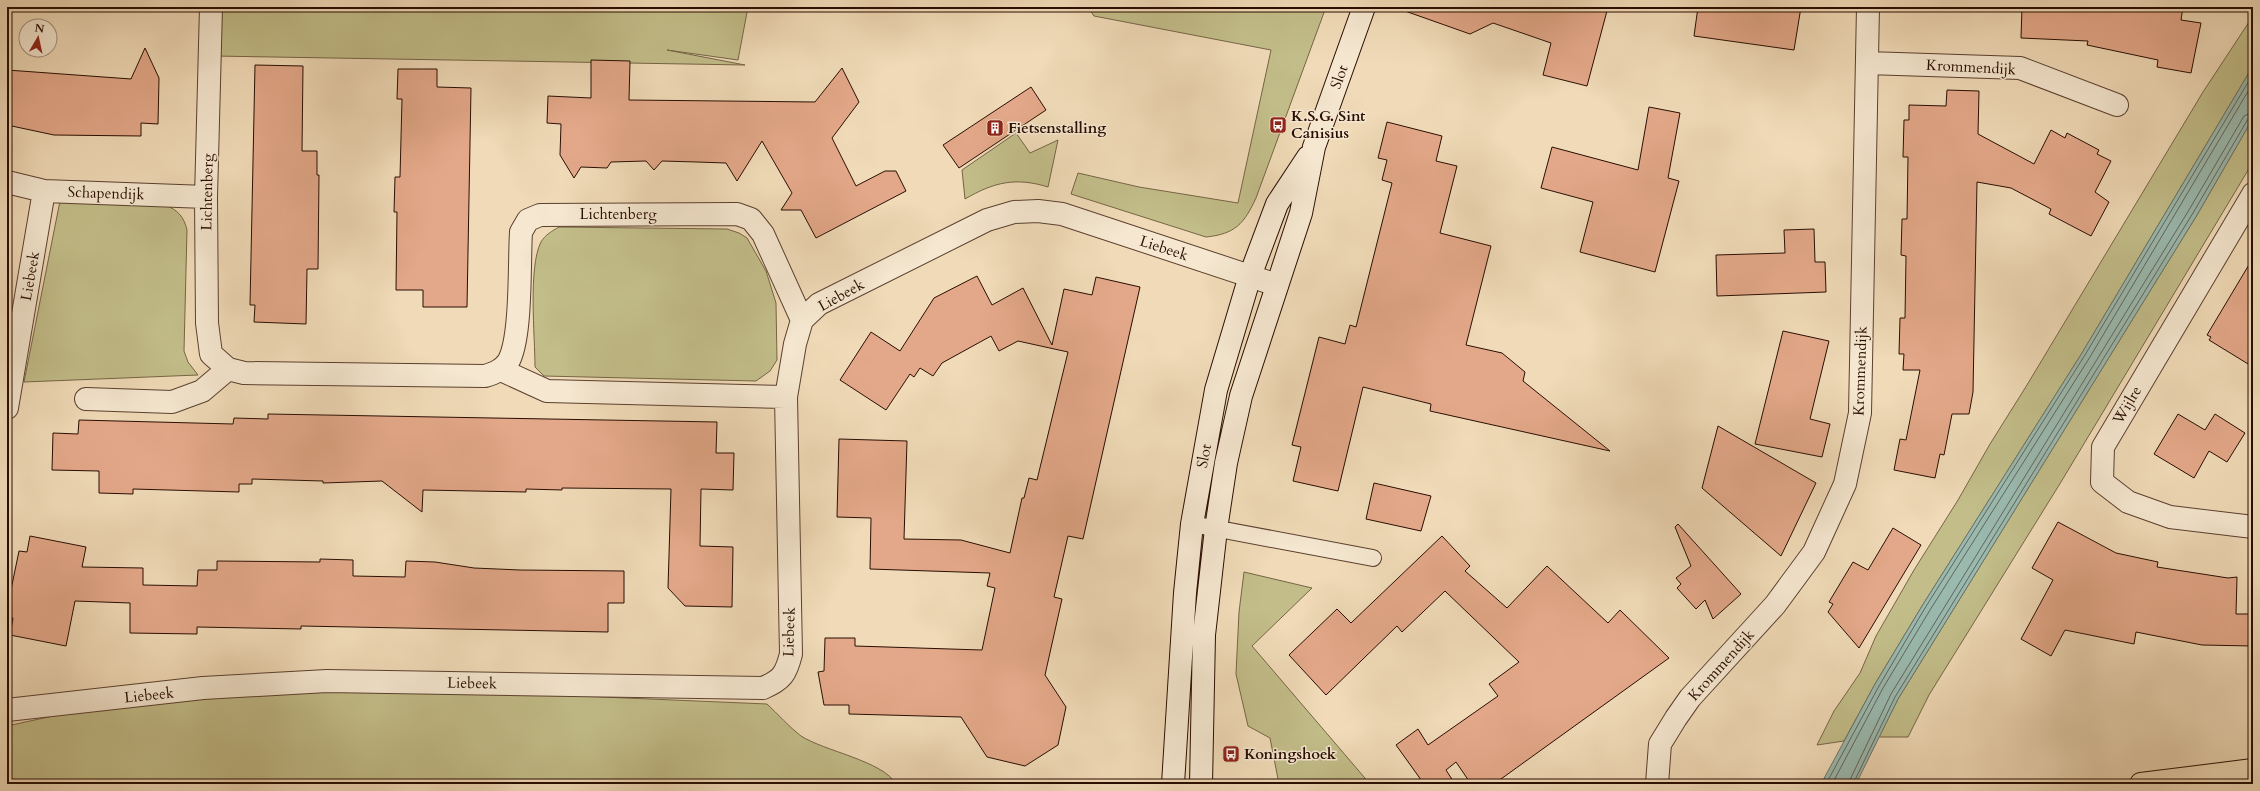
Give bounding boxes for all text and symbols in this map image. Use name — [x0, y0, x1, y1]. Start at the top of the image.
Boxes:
north arrow — [18, 18, 58, 58]
text: N — [34, 20, 46, 37]
street label: Krommendijk — [1926, 55, 2016, 79]
street label: Slot — [1325, 62, 1353, 92]
place label: K.S.G. Sint Canisius — [1291, 106, 1366, 143]
bus stop icon: K.S.G. Sint Canisius — [1268, 115, 1288, 135]
building icon: Fietsenstalling — [985, 118, 1005, 138]
place label: Fietsenstalling — [1008, 118, 1106, 138]
street label: Lichtenberg — [196, 153, 218, 231]
street label: Schapendijk — [67, 182, 145, 204]
street label: Lichtenberg — [579, 204, 657, 224]
street label: Liebeek — [1137, 231, 1191, 265]
street label: Liebeek — [16, 250, 44, 302]
street label: Liebeek — [814, 274, 868, 316]
street label: Krommendijk — [1848, 326, 1872, 416]
street label: Wijlre — [2107, 382, 2146, 429]
street label: Slot — [1192, 442, 1216, 470]
street label: Liebeek — [778, 607, 800, 657]
street label: Krommendijk — [1683, 625, 1759, 705]
street label: Liebeek — [447, 673, 497, 693]
street label: Liebeek — [123, 682, 175, 708]
bus stop icon: Koningshoek — [1221, 744, 1241, 764]
place label: Koningshoek — [1244, 744, 1337, 764]

